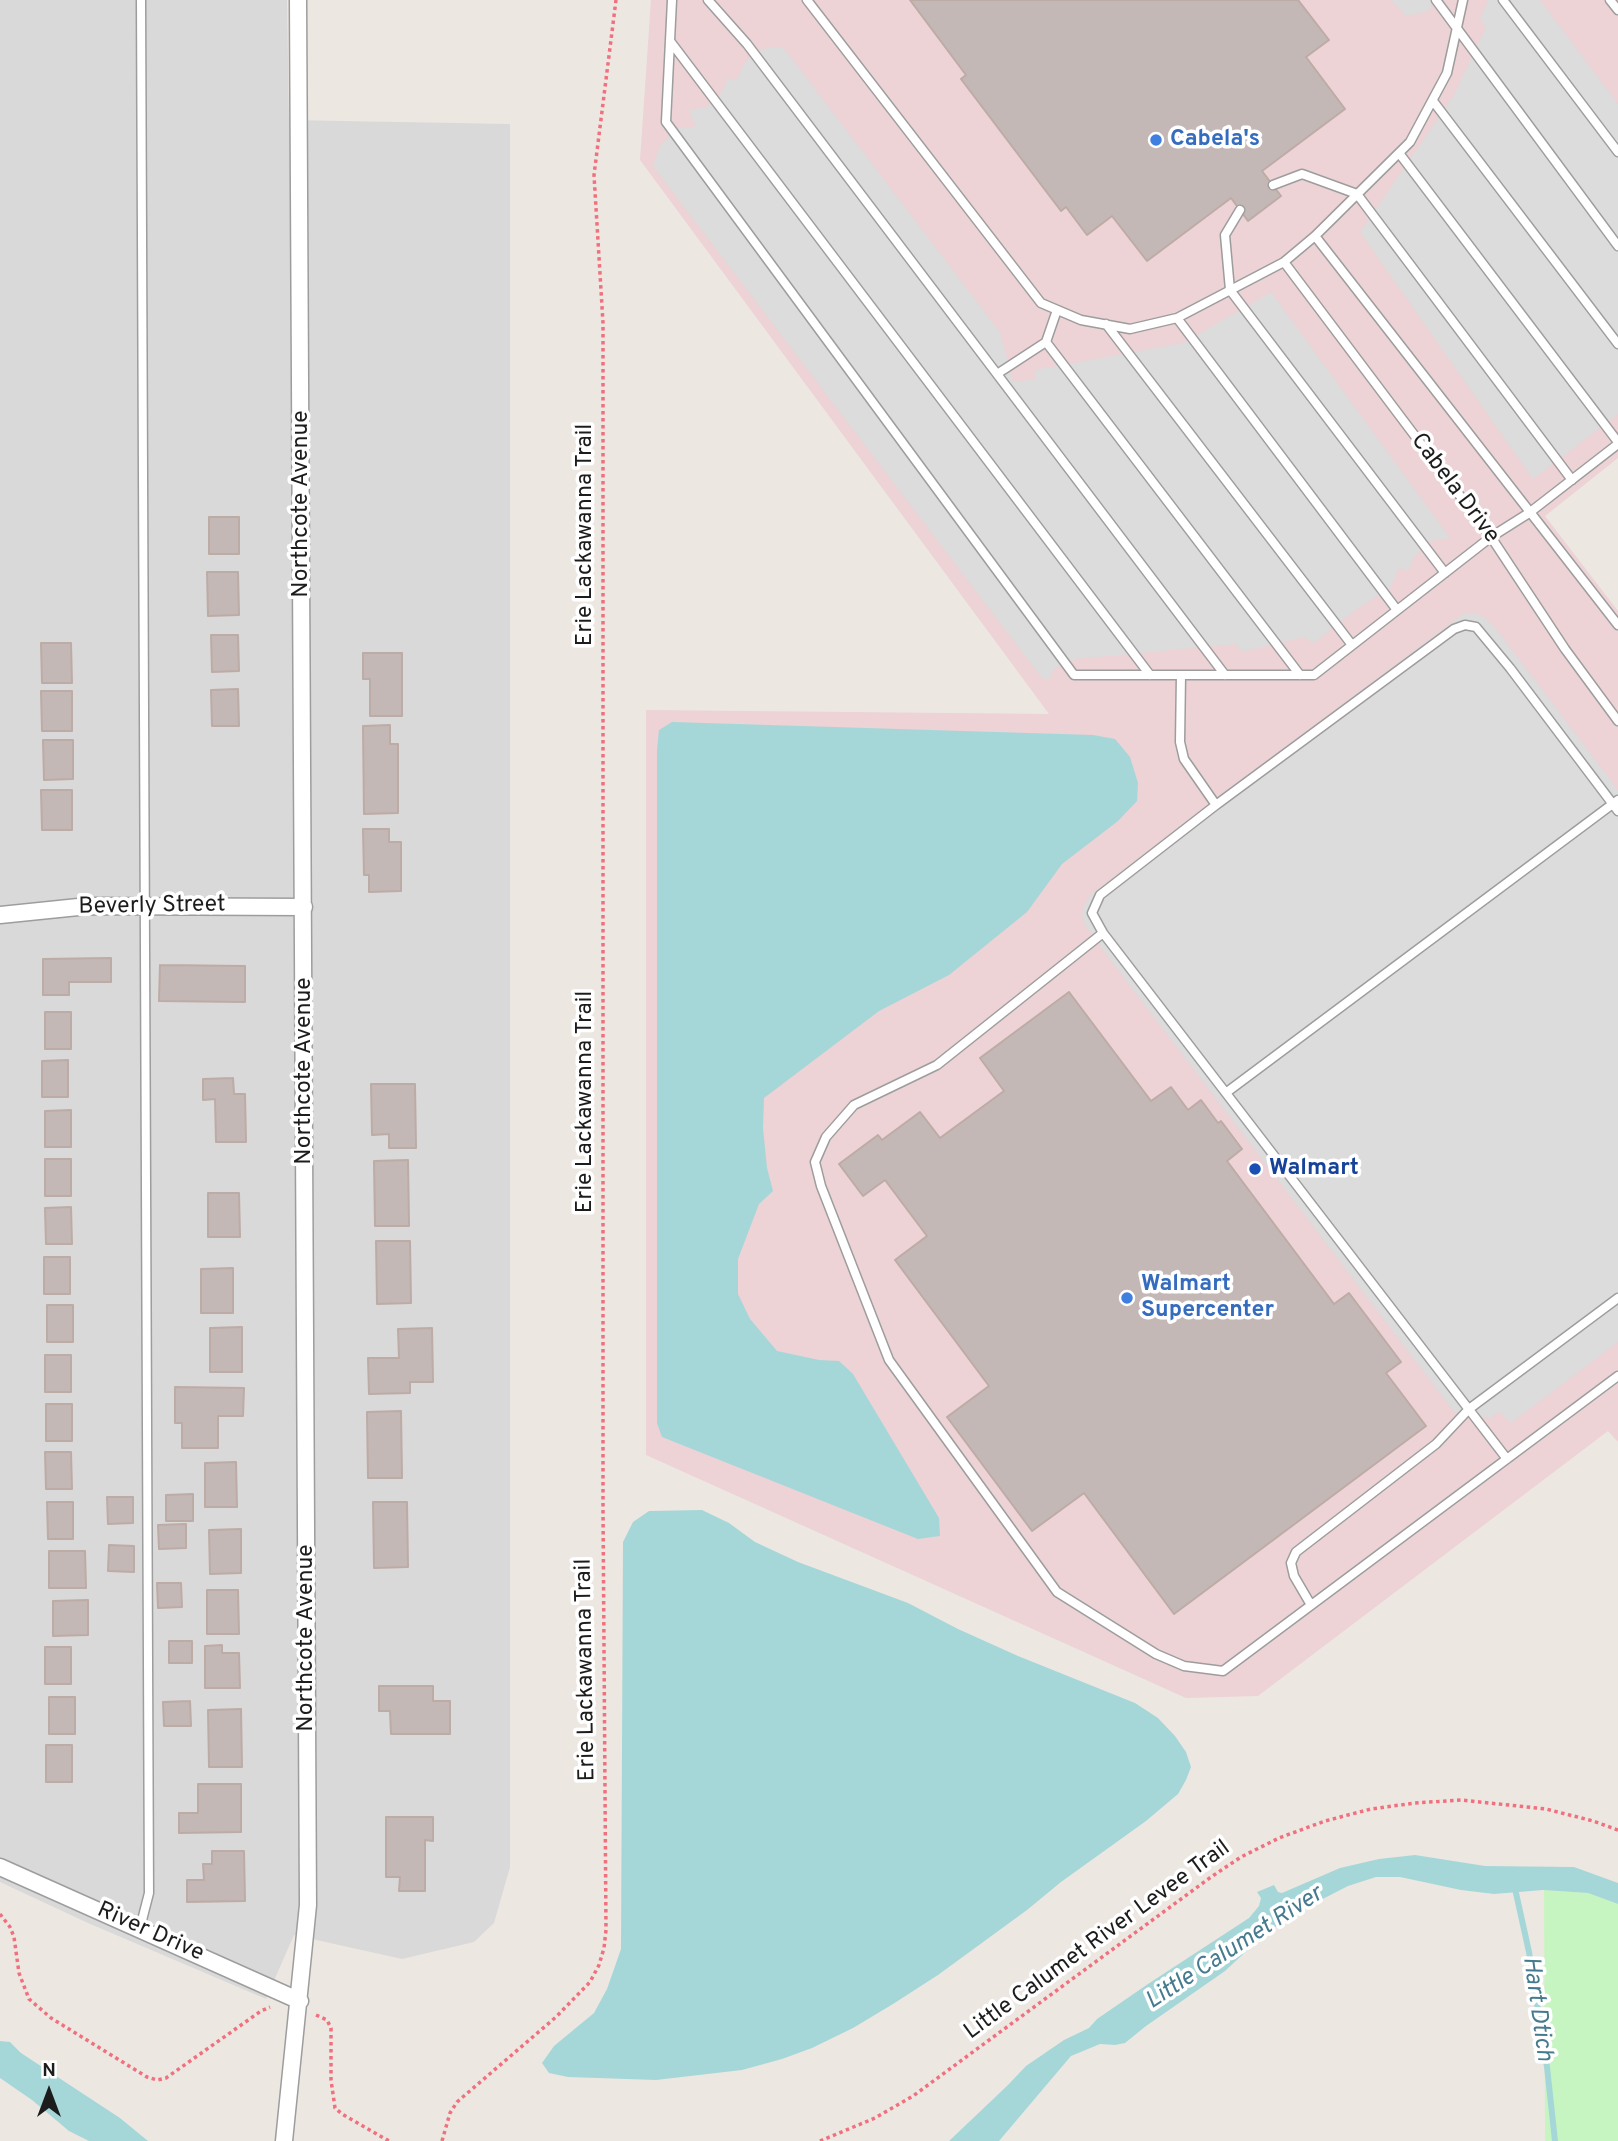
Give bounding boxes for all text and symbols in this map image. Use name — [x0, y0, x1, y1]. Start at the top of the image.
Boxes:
place label: Cabela's — [1170, 126, 1260, 154]
marker: Cabela's — [1148, 132, 1164, 148]
street label: Northcote Avenue — [288, 410, 316, 598]
street label: Erie Lackawanna Trail — [572, 424, 600, 646]
street label: Cabela Drive — [1404, 429, 1504, 549]
street label: Beverly Street — [78, 892, 226, 922]
street label: Northcote Avenue — [291, 977, 319, 1165]
street label: Erie Lackawanna Trail — [572, 991, 600, 1213]
place label: Walmart — [1269, 1155, 1359, 1183]
marker: Walmart — [1247, 1161, 1263, 1177]
place label: Walmart Supercenter — [1141, 1271, 1274, 1325]
marker: Walmart Supercenter — [1119, 1290, 1135, 1306]
street label: Northcote Avenue — [293, 1544, 321, 1732]
street label: Erie Lackawanna Trail — [571, 1558, 603, 1782]
street label: Little Calumet River Levee Trail — [960, 1835, 1236, 2047]
water label: Little Calumet River — [1141, 1881, 1329, 2017]
street label: River Drive — [92, 1897, 208, 1969]
water label: Hart Dtich — [1514, 1955, 1558, 2063]
north arrow — [14, 2057, 84, 2127]
text: N — [42, 2059, 56, 2083]

